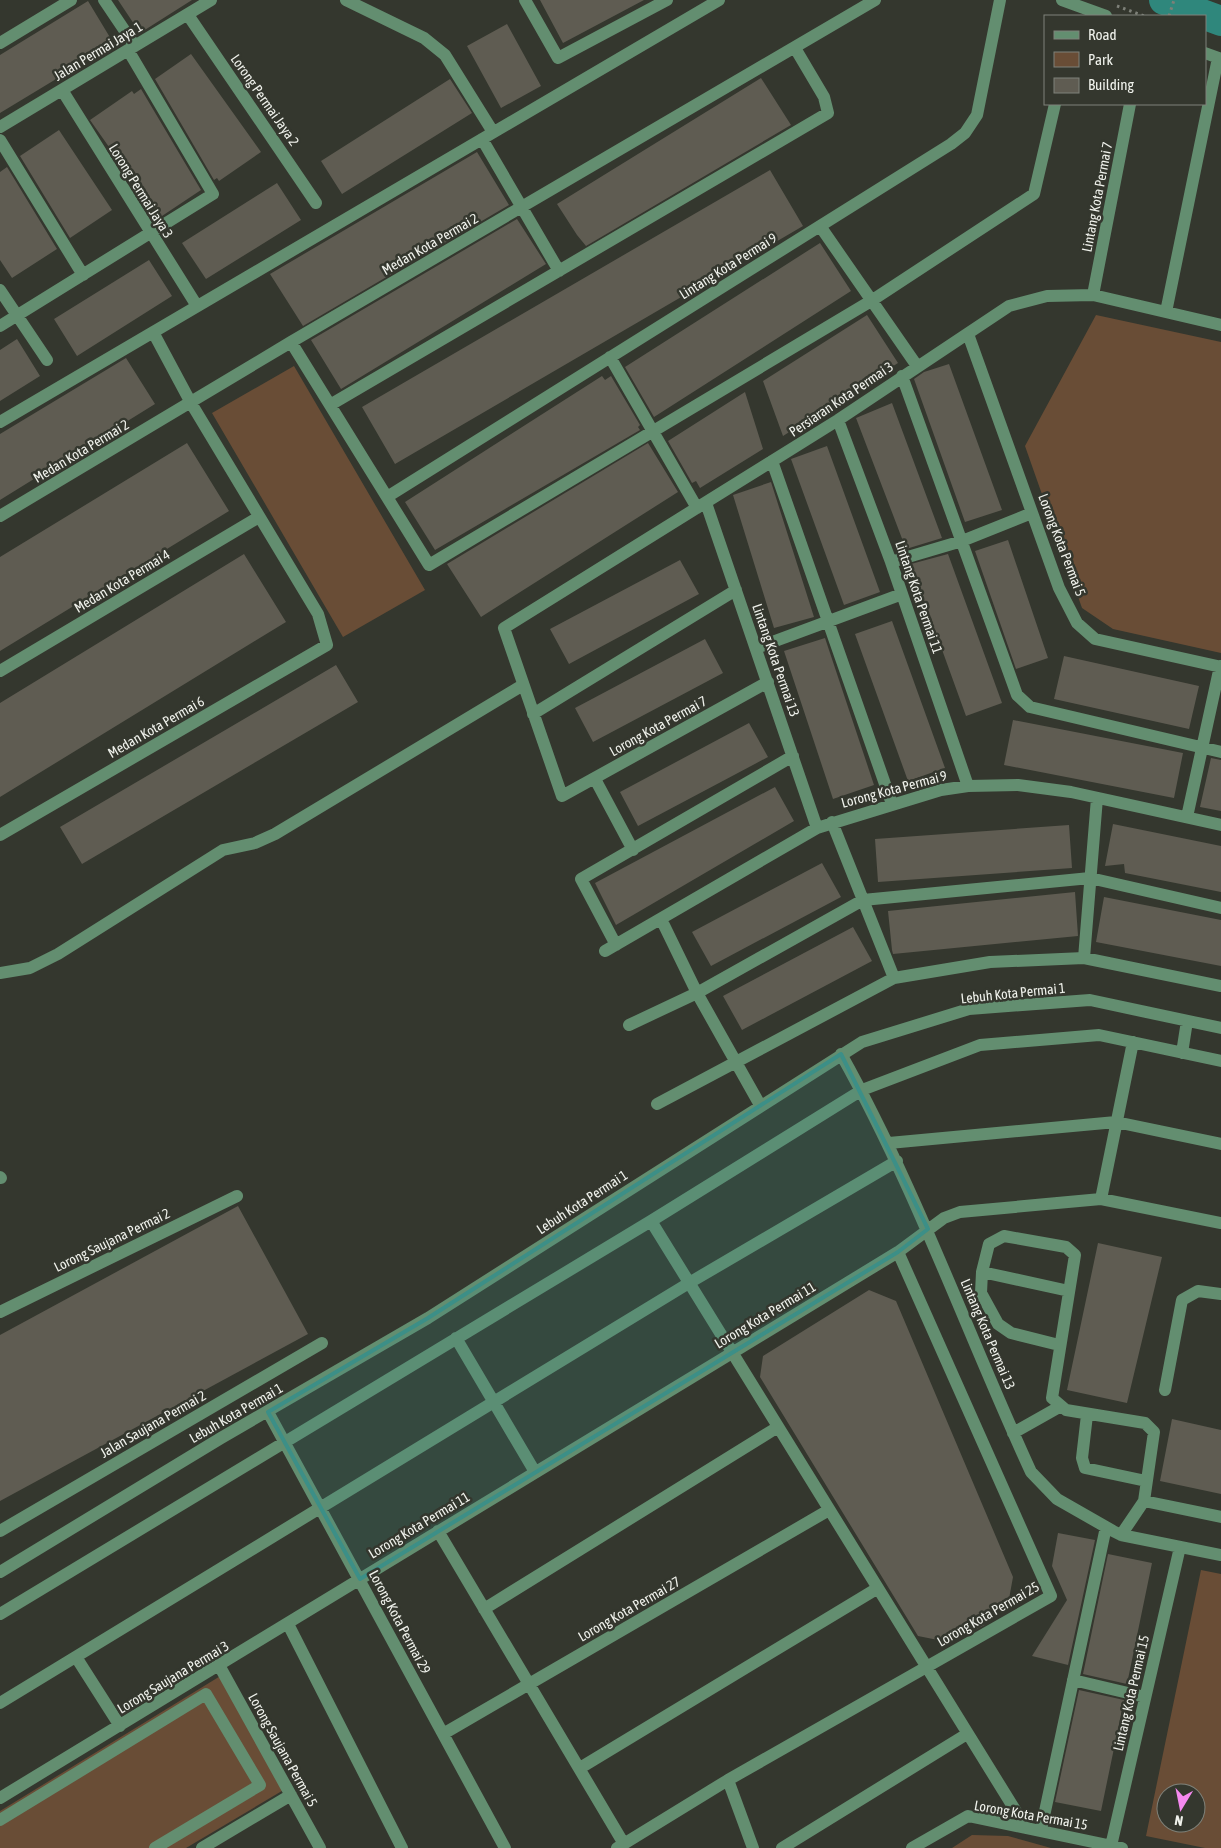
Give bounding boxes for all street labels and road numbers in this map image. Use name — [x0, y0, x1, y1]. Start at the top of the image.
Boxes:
street label: Jalan Permai Jaya 1 — [51, 18, 145, 84]
street label: Lorong Permai Jaya 2 — [227, 51, 303, 149]
street label: Lorong Permai Jaya 3 — [106, 141, 176, 241]
street label: Lintang Kota Permai 7 — [1078, 141, 1116, 253]
street label: Medan Kota Permai 2 — [379, 210, 481, 278]
street label: Lintang Kota Permai 9 — [676, 230, 780, 302]
street label: Persiaran Kota Permai 3 — [786, 358, 896, 440]
street label: Medan Kota Permai 2 — [30, 416, 132, 486]
street label: Lorong Kota Permai 5 — [1035, 491, 1089, 599]
street label: Lintang Kota Permai 11 — [892, 538, 946, 656]
street label: Medan Kota Permai 4 — [71, 546, 173, 616]
street label: Lintang Kota Permai 13 — [749, 601, 803, 719]
street label: Medan Kota Permai 6 — [105, 693, 207, 761]
street label: Lorong Kota Permai 7 — [607, 693, 709, 759]
street label: Lorong Kota Permai 9 — [839, 767, 949, 811]
street label: Lebuh Kota Permai 1 — [960, 980, 1066, 1006]
street label: Lebuh Kota Permai 1 — [534, 1167, 630, 1237]
street label: Lorong Saujana Permai 2 — [51, 1205, 173, 1275]
street label: Lintang Kota Permai 13 — [958, 1276, 1018, 1392]
street label: Lorong Kota Permai 11 — [712, 1278, 818, 1352]
street label: Lebuh Kota Permai 1 — [187, 1380, 285, 1446]
street label: Jalan Saujana Permai 2 — [97, 1387, 209, 1461]
street label: Lorong Kota Permai 11 — [366, 1488, 472, 1562]
street label: Lorong Kota Permai 29 — [366, 1567, 434, 1677]
street label: Lorong Kota Permai 27 — [575, 1573, 683, 1645]
street label: Lorong Kota Permai 25 — [934, 1578, 1042, 1650]
street label: Lintang Kota Permai 15 — [1110, 1634, 1152, 1752]
street label: Lorong Saujana Permai 3 — [114, 1637, 232, 1717]
street label: Lorong Saujana Permai 5 — [245, 1691, 321, 1809]
street label: Lorong Kota Permai 15 — [973, 1797, 1089, 1833]

